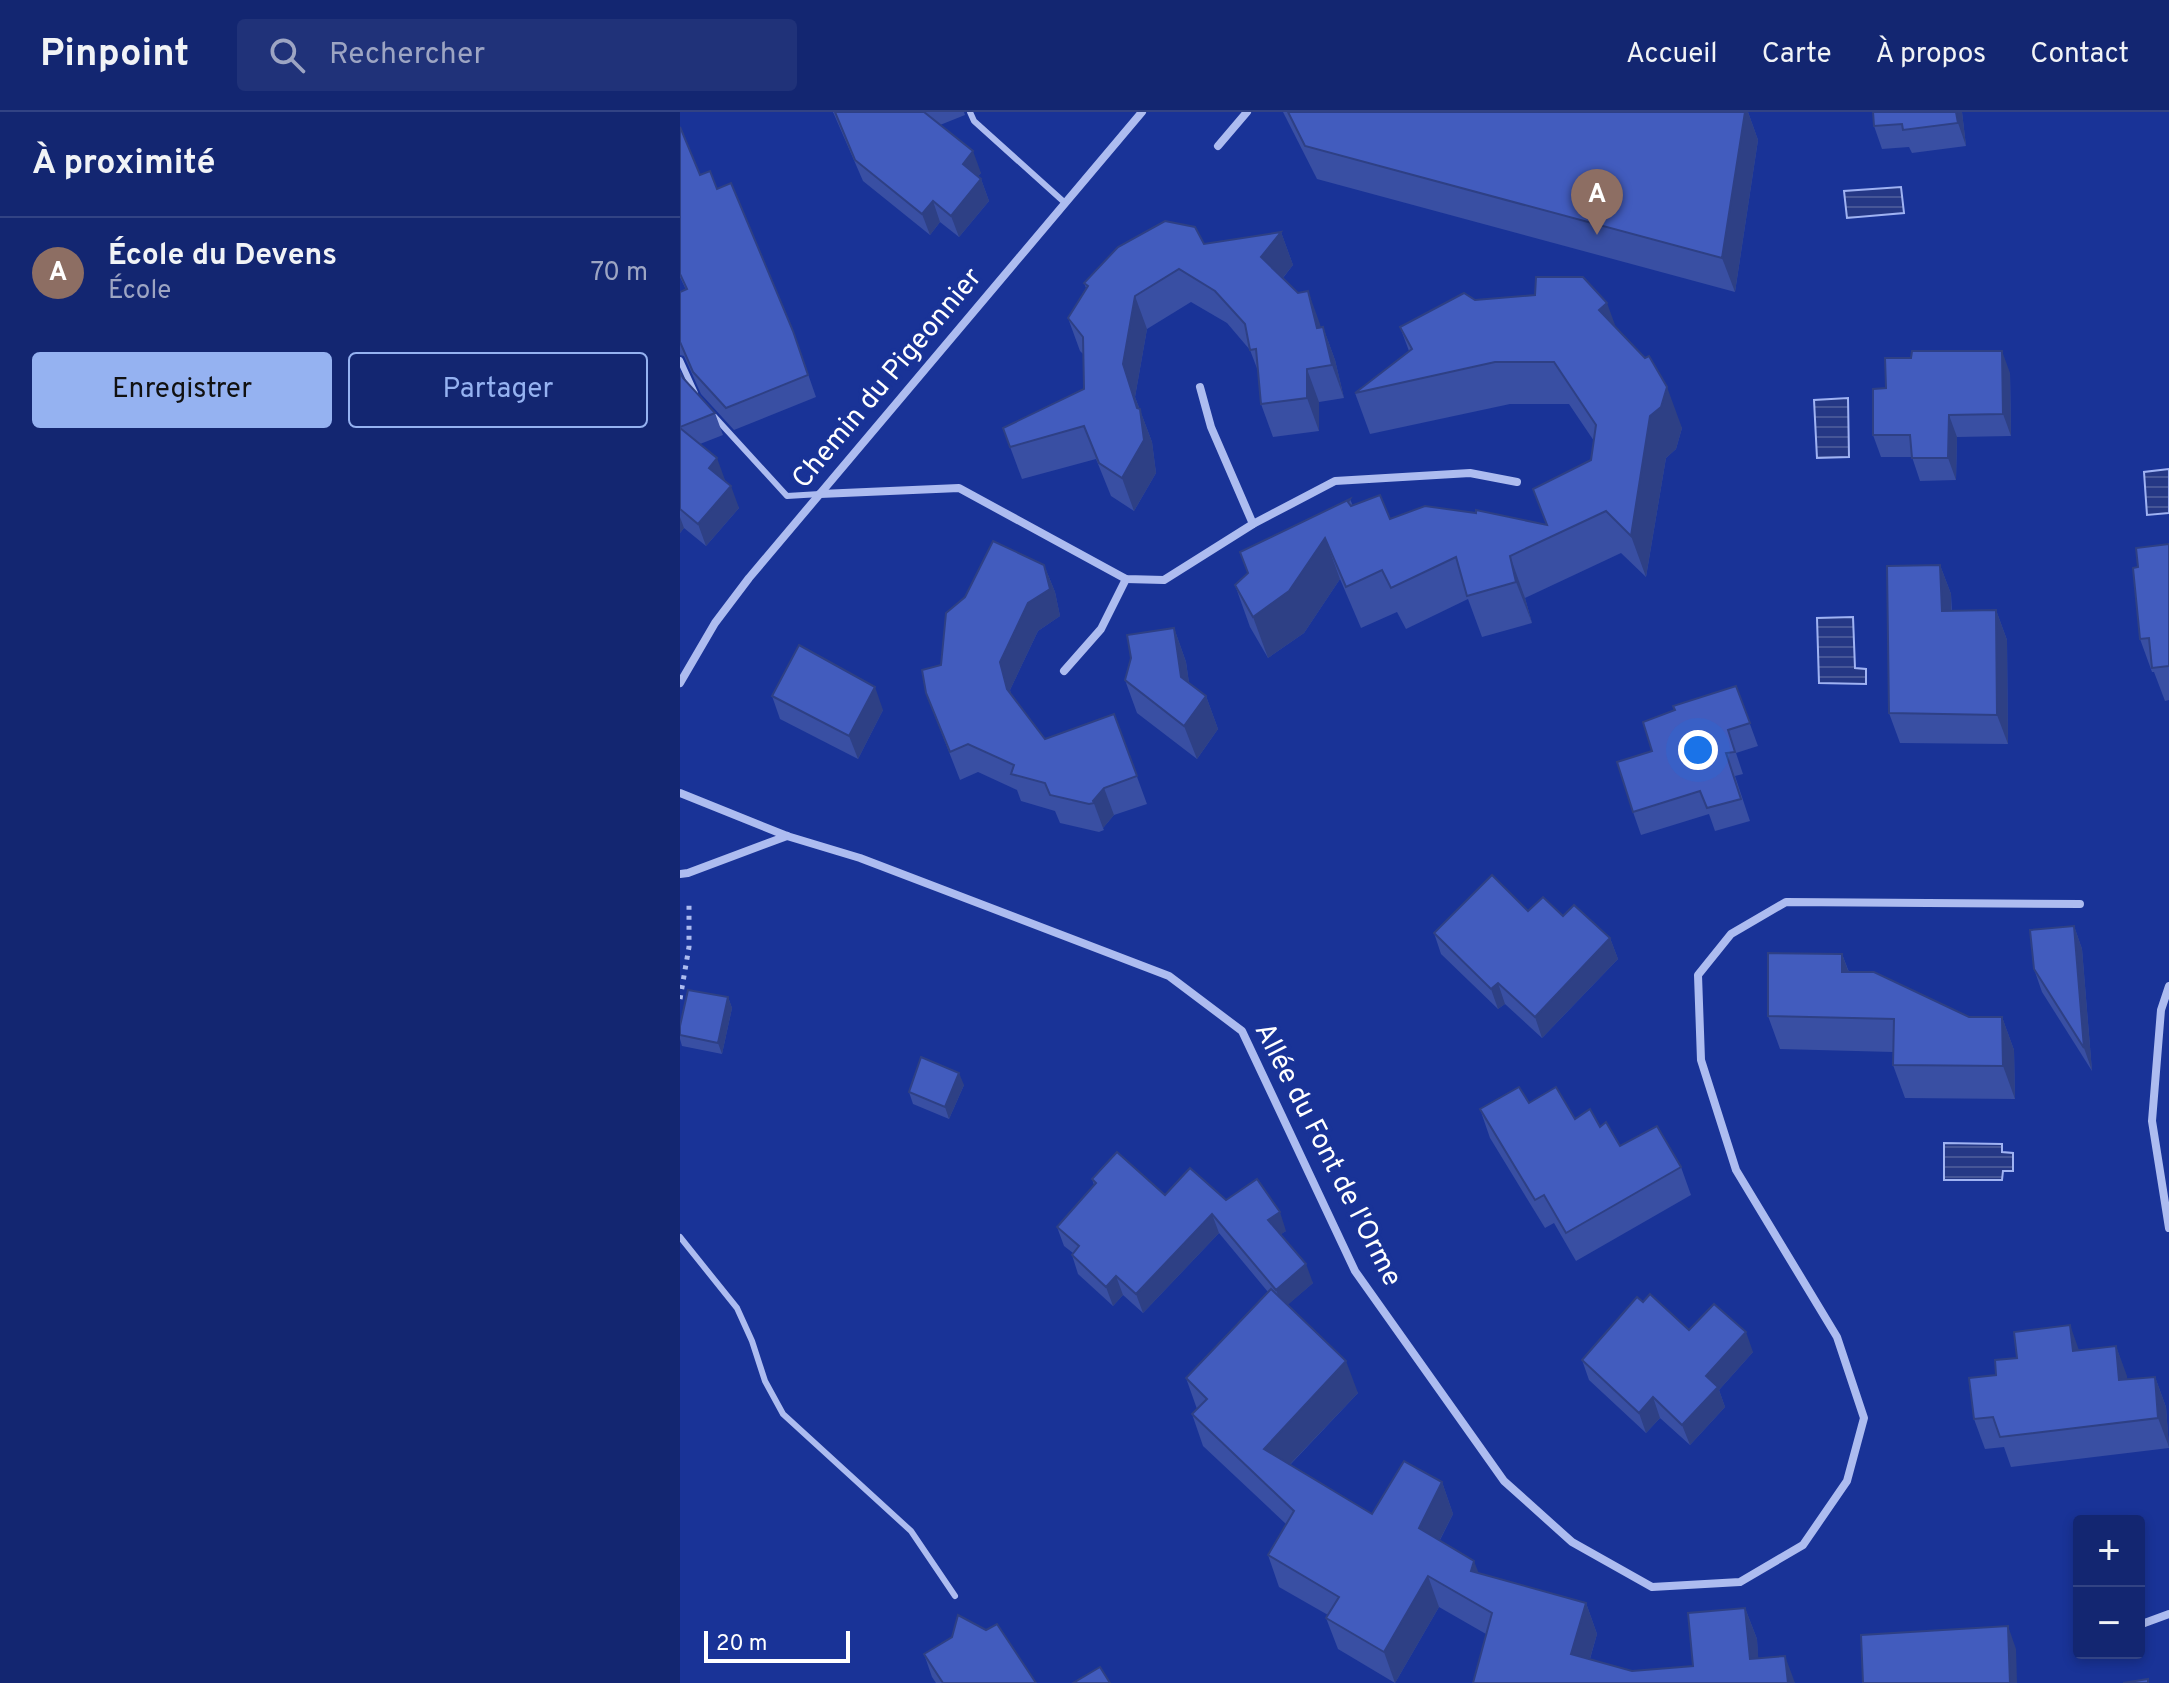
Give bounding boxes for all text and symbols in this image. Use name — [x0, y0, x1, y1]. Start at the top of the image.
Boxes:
search box — [237, 19, 797, 91]
text: Pinpoint — [40, 31, 189, 80]
icon: search — [265, 33, 309, 77]
text: Rechercher — [329, 37, 485, 74]
text: Accueil — [1626, 37, 1718, 73]
text: Carte — [1762, 37, 1832, 73]
text: À propos — [1876, 37, 1986, 73]
text: Contact — [2030, 37, 2129, 73]
text: À proximité — [32, 143, 215, 186]
pin: A — [1571, 169, 1623, 235]
text: École du Devens — [108, 238, 337, 275]
text: A — [49, 257, 67, 290]
text: 70 m — [590, 257, 648, 290]
street label: Chemin du Pigeonnier — [785, 261, 991, 497]
text: École — [108, 275, 171, 308]
button: Enregistrer — [32, 352, 332, 428]
button: Partager — [348, 352, 648, 428]
your location — [1678, 730, 1718, 770]
street label: Allée du Font de l'Orme — [1245, 1017, 1409, 1293]
map controls — [2073, 1515, 2145, 1659]
button: + — [2073, 1515, 2145, 1587]
button: − — [2073, 1587, 2145, 1659]
scale bar — [704, 1627, 850, 1663]
text: 20 m — [716, 1631, 767, 1658]

